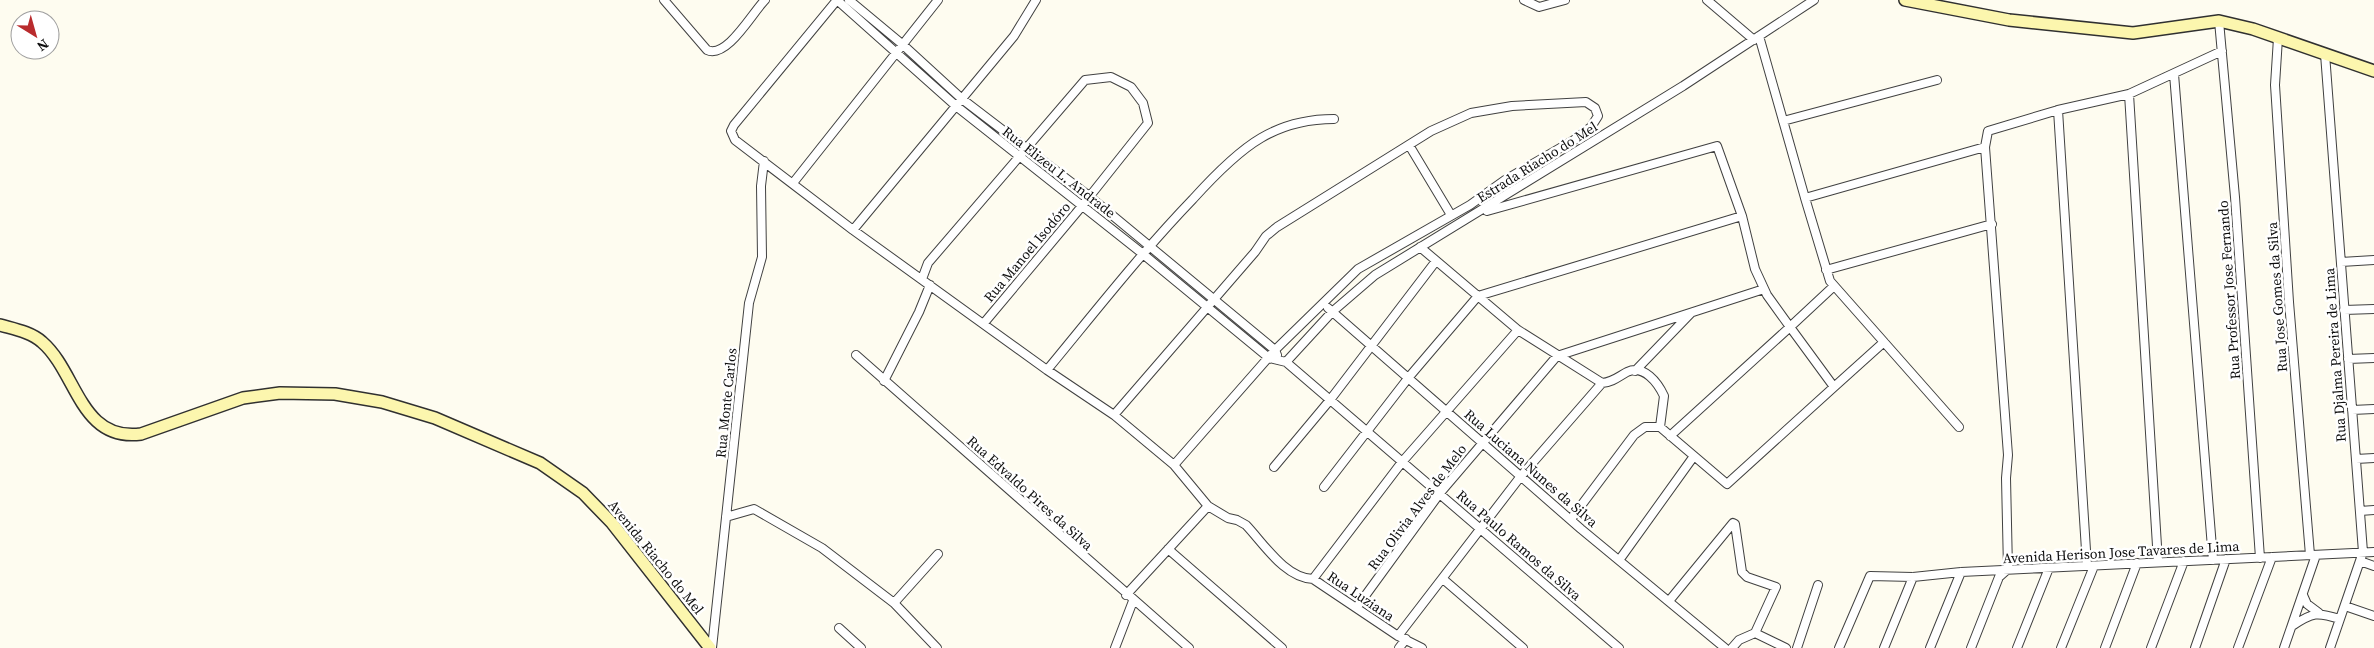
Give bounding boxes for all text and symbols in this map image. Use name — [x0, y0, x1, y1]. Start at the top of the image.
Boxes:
north arrow — [10, 10, 60, 60]
text: N — [33, 34, 53, 56]
street label: Estrada Riacho do Mel — [1473, 117, 1601, 207]
street label: Rua Elizeu L. Andrade — [998, 121, 1120, 223]
street label: Rua Manoel Isodóro — [979, 197, 1075, 306]
street label: Rua Professor Jose Fernando — [2213, 200, 2245, 380]
street label: Rua Jose Gomes da Silva — [2262, 220, 2292, 373]
street label: Rua Djalma Pereira de Lima — [2319, 266, 2351, 443]
street label: Rua Monte Carlos — [710, 347, 742, 459]
street label: Rua Luciana Nunes da Silva — [1460, 404, 1603, 532]
street label: Rua Edvaldo Pires da Silva — [963, 431, 1098, 556]
street label: Rua Olivia Alves de Melo — [1363, 440, 1471, 574]
street label: Rua Paulo Ramos da Silva — [1452, 485, 1586, 605]
street label: Avenida Riacho do Mel — [604, 495, 708, 619]
street label: Avenida Herison Jose Tavares de Lima — [2002, 536, 2241, 568]
street label: Rua Luziana — [1324, 566, 1399, 626]

